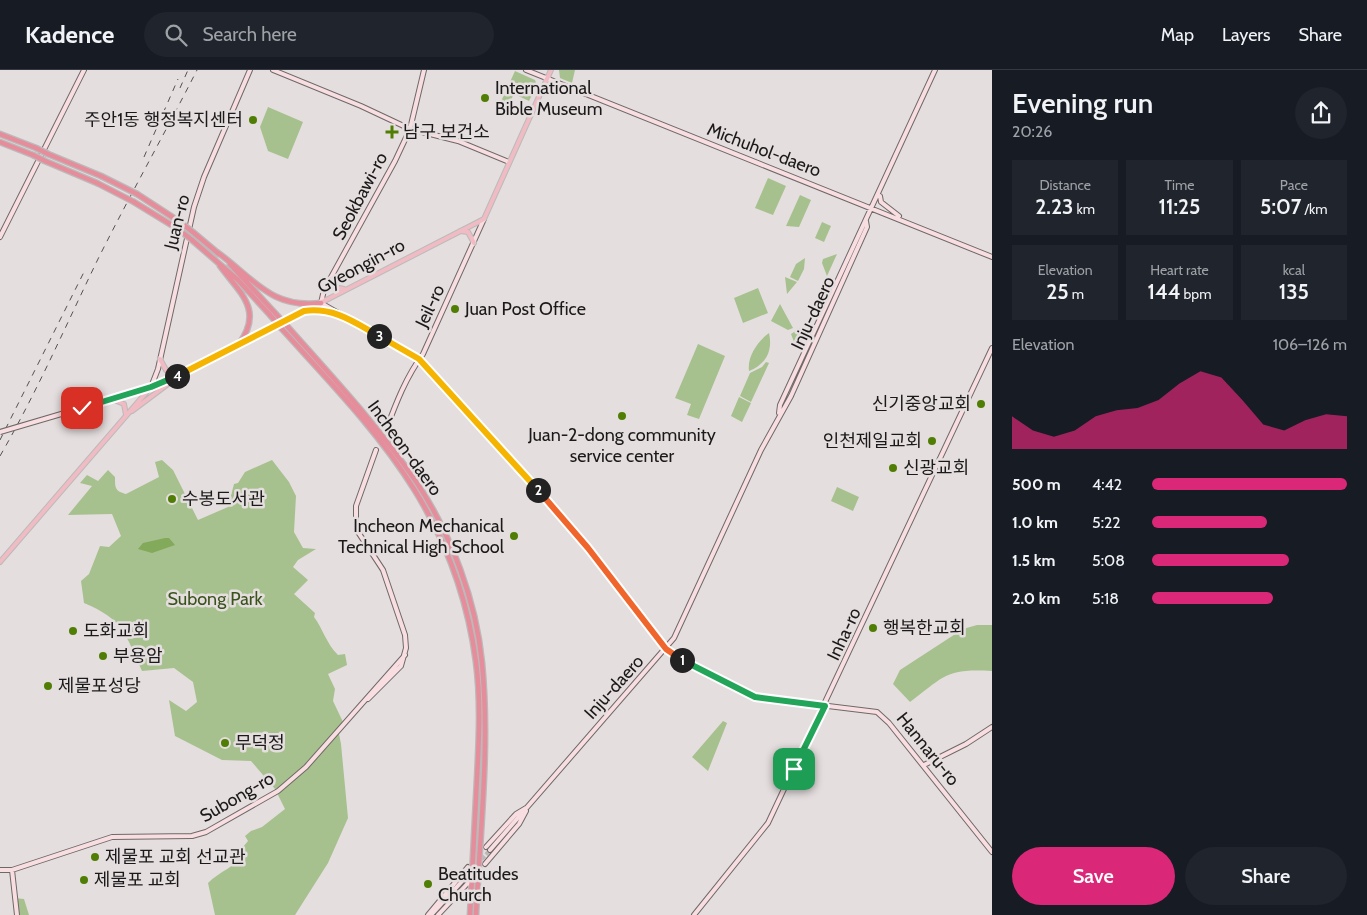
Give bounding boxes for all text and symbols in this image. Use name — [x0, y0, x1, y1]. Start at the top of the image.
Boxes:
search box — [144, 12, 494, 57]
text: Kadence — [25, 20, 114, 49]
icon: search — [162, 21, 190, 49]
text: Search here — [202, 23, 297, 46]
text: Map — [1161, 24, 1194, 46]
text: Layers — [1222, 24, 1271, 46]
text: Share — [1299, 24, 1342, 46]
place label: International Bible Museum — [495, 77, 603, 120]
text: Evening run — [1012, 86, 1153, 120]
button: share — [1295, 87, 1347, 139]
marker: International Bible Museum — [479, 92, 491, 104]
place label: 주안1동 행정복지센터 — [84, 109, 243, 131]
marker: 주안1동 행정복지센터 — [247, 114, 259, 126]
street label: Michuhol-daero — [704, 118, 824, 182]
place label: 남구 보건소 — [403, 121, 490, 143]
text: 20:26 — [1012, 122, 1052, 141]
marker: 남구 보건소 — [385, 125, 399, 139]
street label: Seokbawi-ro — [328, 148, 392, 244]
text: Distance — [1039, 176, 1091, 194]
text: Time — [1165, 176, 1194, 194]
text: Pace — [1280, 176, 1308, 194]
street label: Juan-ro — [159, 192, 194, 253]
text: 2.23 — [1035, 194, 1073, 219]
text: 11:25 — [1159, 194, 1200, 219]
text: 5:07 — [1260, 194, 1301, 219]
text: km — [1073, 200, 1095, 218]
text: /km — [1301, 200, 1328, 218]
street label: Gyeongin-ro — [313, 234, 409, 298]
text: Elevation — [1038, 261, 1093, 279]
text: Heart rate — [1150, 261, 1209, 279]
text: kcal — [1283, 261, 1305, 279]
street label: Inju-daero — [786, 273, 840, 353]
text: 25 — [1046, 279, 1069, 304]
text: 144 — [1148, 279, 1180, 304]
text: 135 — [1279, 279, 1309, 304]
street label: Jeil-ro — [410, 281, 449, 332]
text: m — [1069, 285, 1084, 303]
text: bpm — [1180, 285, 1211, 303]
place label: Juan Post Office — [464, 298, 586, 320]
marker: Juan Post Office — [449, 303, 461, 315]
pin: 3 — [366, 324, 392, 348]
text: 3 — [376, 327, 383, 345]
text: Elevation — [1012, 335, 1075, 354]
text: 106–126 m — [1273, 335, 1347, 354]
pin: 4 — [164, 364, 190, 388]
text: 4 — [173, 367, 182, 385]
pin — [61, 387, 103, 429]
place label: 신기중앙교회 — [872, 393, 971, 415]
icon: check — [68, 394, 96, 422]
street label: Incheon-daero — [363, 396, 447, 500]
marker: 신기중앙교회 — [975, 398, 987, 410]
marker: Juan-2-dong community service center — [616, 410, 628, 422]
place label: Juan-2-dong community service center — [527, 424, 716, 467]
place label: 인천제일교회 — [823, 430, 922, 452]
marker: 인천제일교회 — [926, 435, 938, 447]
place label: 신광교회 — [903, 457, 969, 479]
marker: 신광교회 — [887, 462, 899, 474]
text: 500 m — [1012, 475, 1061, 494]
text: 4:42 — [1092, 475, 1122, 494]
pin: 2 — [526, 478, 550, 502]
text: 2 — [535, 481, 542, 499]
place label: 수봉도서관 — [182, 488, 265, 510]
marker: 수봉도서관 — [166, 493, 178, 505]
text: 1.0 km — [1012, 513, 1058, 532]
text: 5:22 — [1092, 513, 1121, 532]
place label: Incheon Mechanical Technical High School — [338, 515, 505, 558]
marker: Incheon Mechanical Technical High School — [508, 530, 520, 542]
text: 1.5 km — [1012, 551, 1055, 570]
text: 5:08 — [1092, 551, 1125, 570]
park label: Subong Park — [167, 588, 264, 610]
text: 2.0 km — [1012, 589, 1060, 608]
text: 5:18 — [1092, 589, 1119, 608]
street label: Inha-ro — [822, 604, 866, 664]
place label: 행복한교회 — [883, 617, 966, 639]
place label: 도화교회 — [83, 620, 149, 642]
marker: 행복한교회 — [867, 622, 879, 634]
marker: 도화교회 — [67, 625, 79, 637]
place label: 부용암 — [113, 645, 163, 667]
pin: 1 — [670, 648, 694, 672]
marker: 부용암 — [97, 650, 109, 662]
street label: Inju-daero — [580, 650, 649, 724]
text: 1 — [680, 651, 685, 669]
place label: 제물포성당 — [58, 675, 141, 697]
marker: 제물포성당 — [42, 680, 54, 692]
street label: Hannaru-ro — [892, 708, 964, 790]
place label: 무덕정 — [235, 732, 285, 754]
marker: 무덕정 — [219, 737, 231, 749]
pin — [773, 748, 815, 790]
icon: arrive — [780, 755, 808, 783]
street label: Subong-ro — [196, 767, 278, 827]
place label: 제물포 교회 선교관 — [105, 846, 246, 868]
button: Save — [1012, 847, 1175, 905]
button: Share — [1185, 847, 1347, 905]
marker: 제물포 교회 선교관 — [89, 851, 101, 863]
place label: Beatitudes Church — [438, 863, 518, 906]
place label: 제물포 교회 — [94, 869, 181, 891]
marker: 제물포 교회 — [78, 874, 90, 886]
marker: Beatitudes Church — [422, 878, 434, 890]

